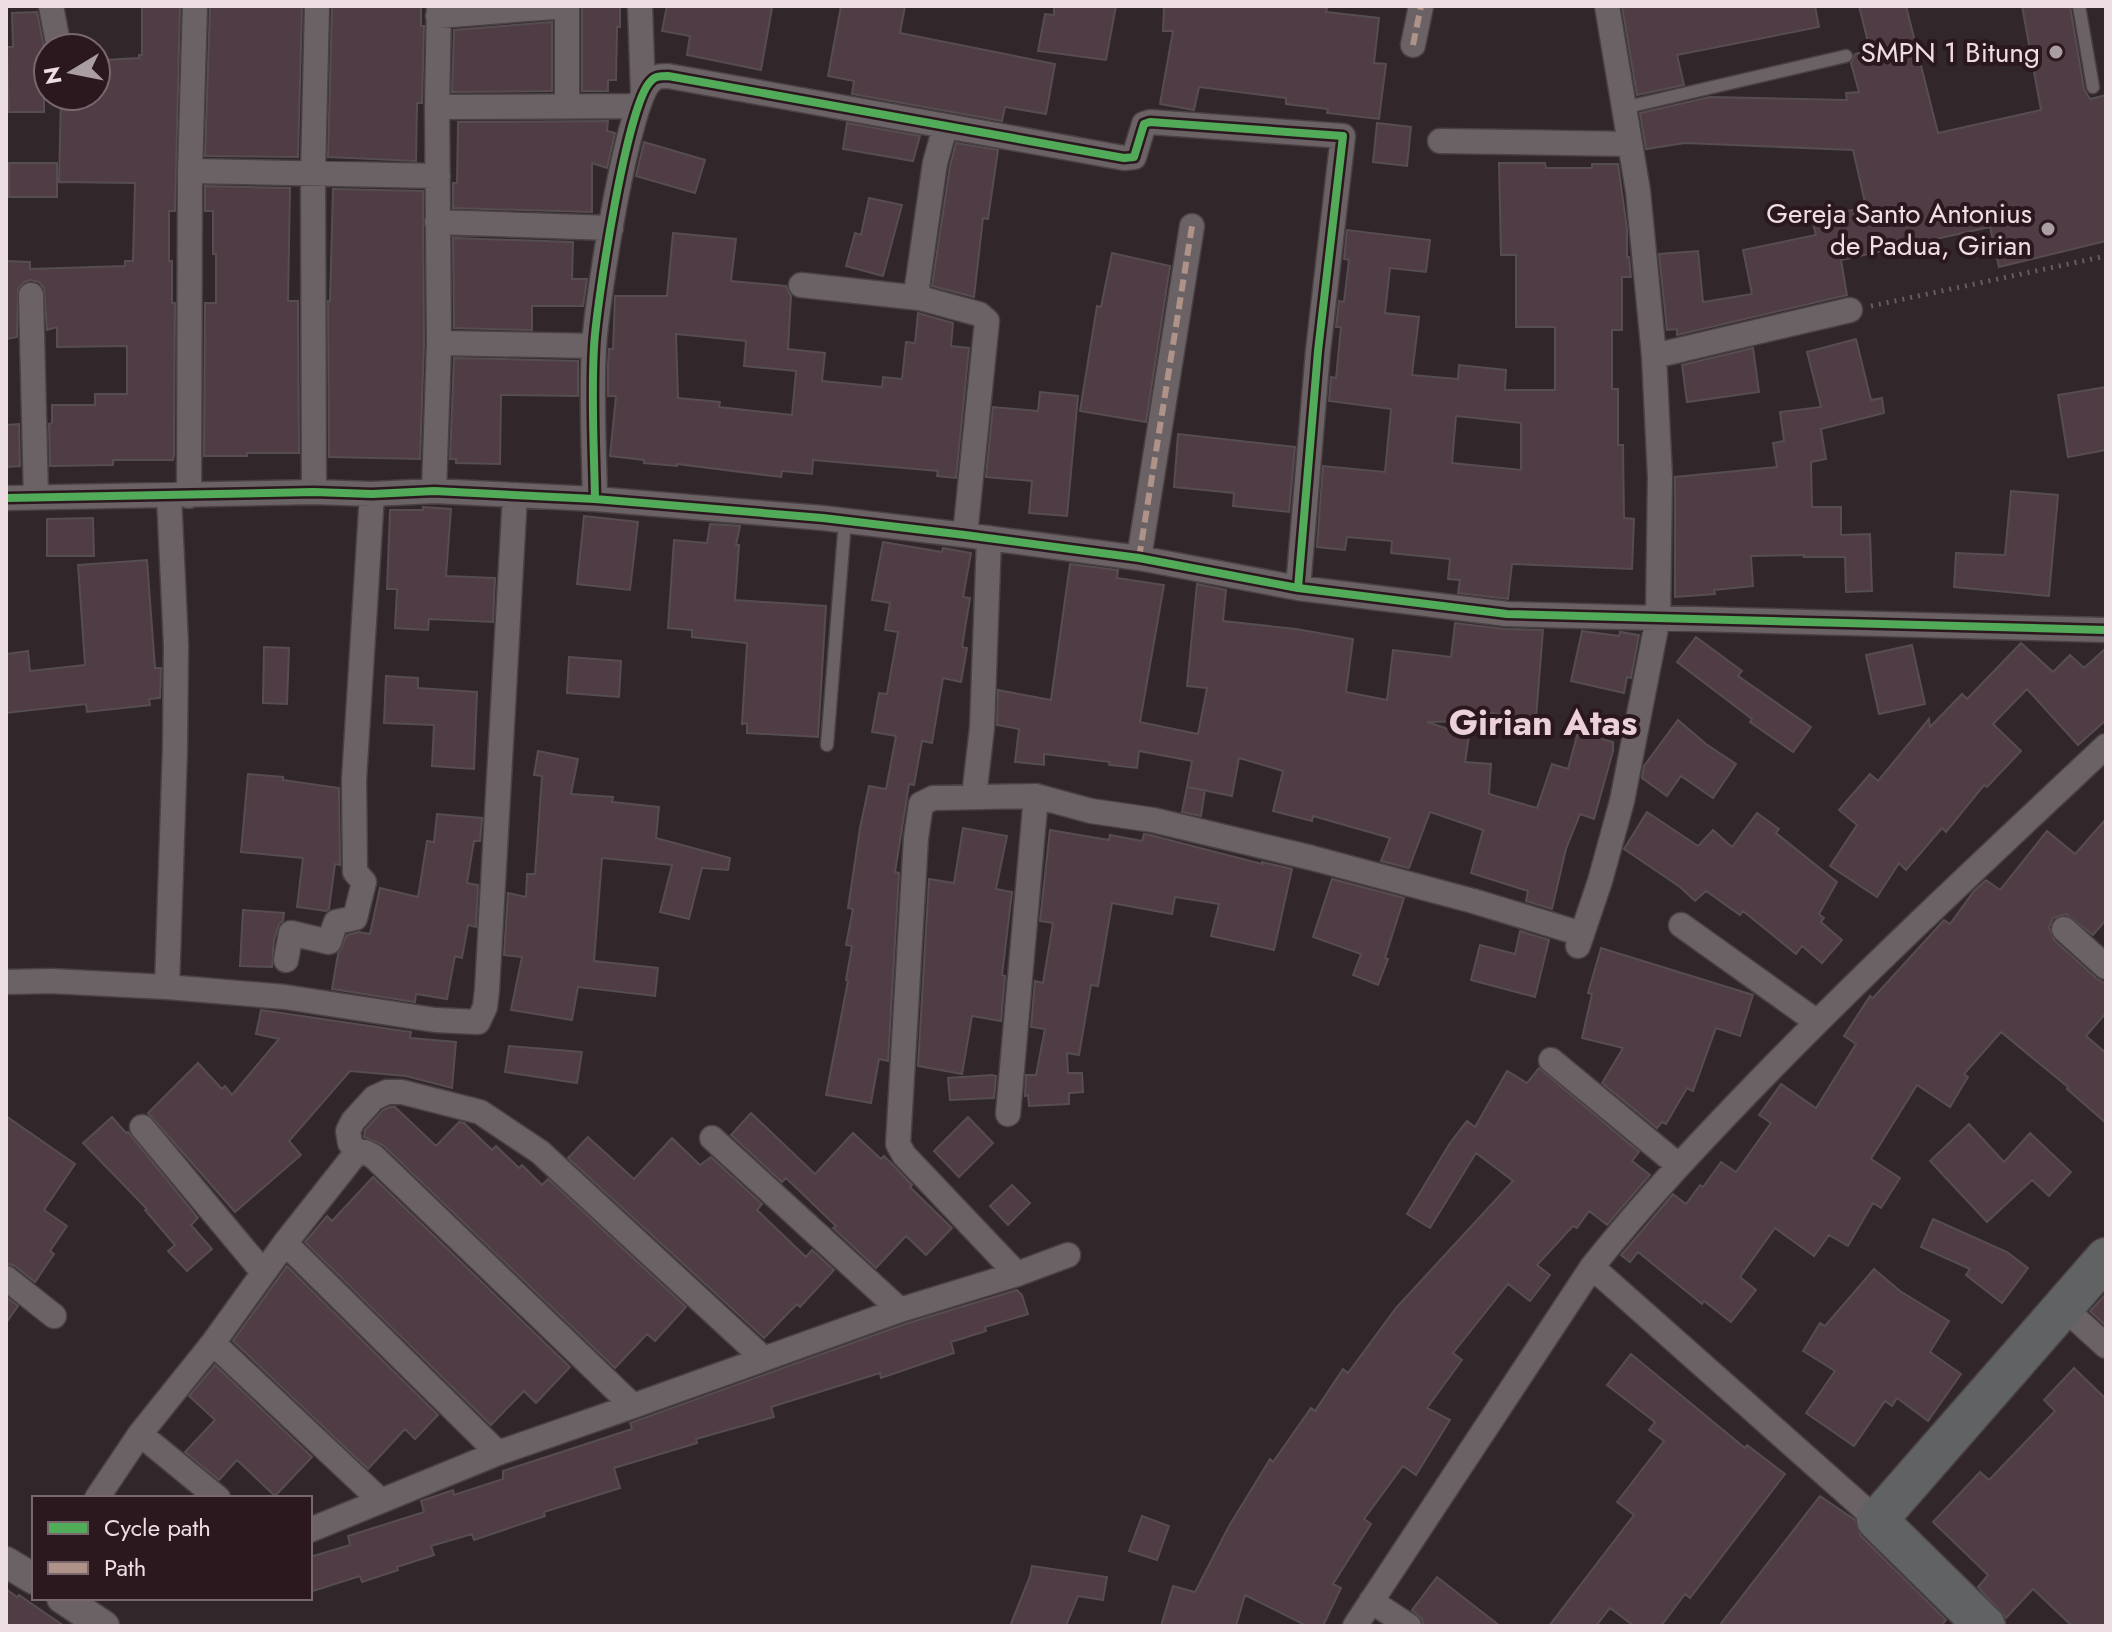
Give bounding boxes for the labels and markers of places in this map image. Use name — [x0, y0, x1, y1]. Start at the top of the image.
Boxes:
place label: SMPN 1 Bitung — [1861, 32, 2040, 73]
marker: SMPN 1 Bitung — [2047, 43, 2065, 61]
place label: Gereja Santo Antonius de Padua, Girian — [1766, 193, 2032, 266]
marker: Gereja Santo Antonius de Padua, Girian — [2039, 220, 2057, 238]

